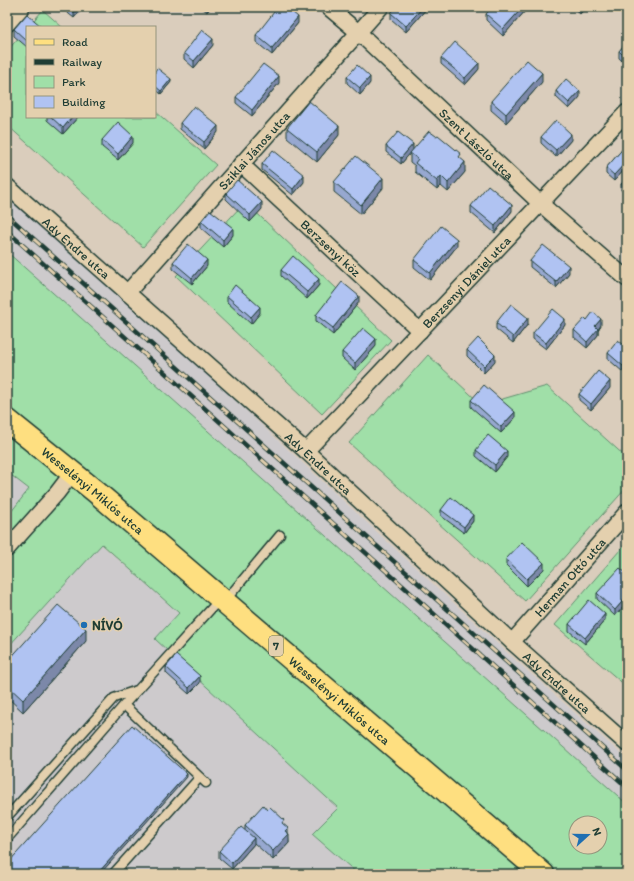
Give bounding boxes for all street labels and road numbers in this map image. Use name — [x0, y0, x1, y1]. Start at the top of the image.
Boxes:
street label: Szent László utca — [436, 105, 517, 183]
street label: Sziklai János utca — [215, 108, 293, 193]
street label: Ady Endre utca — [39, 214, 113, 282]
street label: Berzsenyi köz — [297, 217, 364, 280]
street label: Berzsenyi Dániel utca — [419, 233, 514, 331]
street label: Ady Endre utca — [282, 429, 355, 498]
street label: Wesselényi Miklós utca — [38, 444, 147, 538]
street label: Herman Ottó utca — [531, 534, 609, 620]
road number: 7 — [269, 636, 283, 656]
street label: Ady Endre utca — [520, 649, 594, 717]
street label: Wesselényi Miklós utca — [286, 653, 393, 748]

